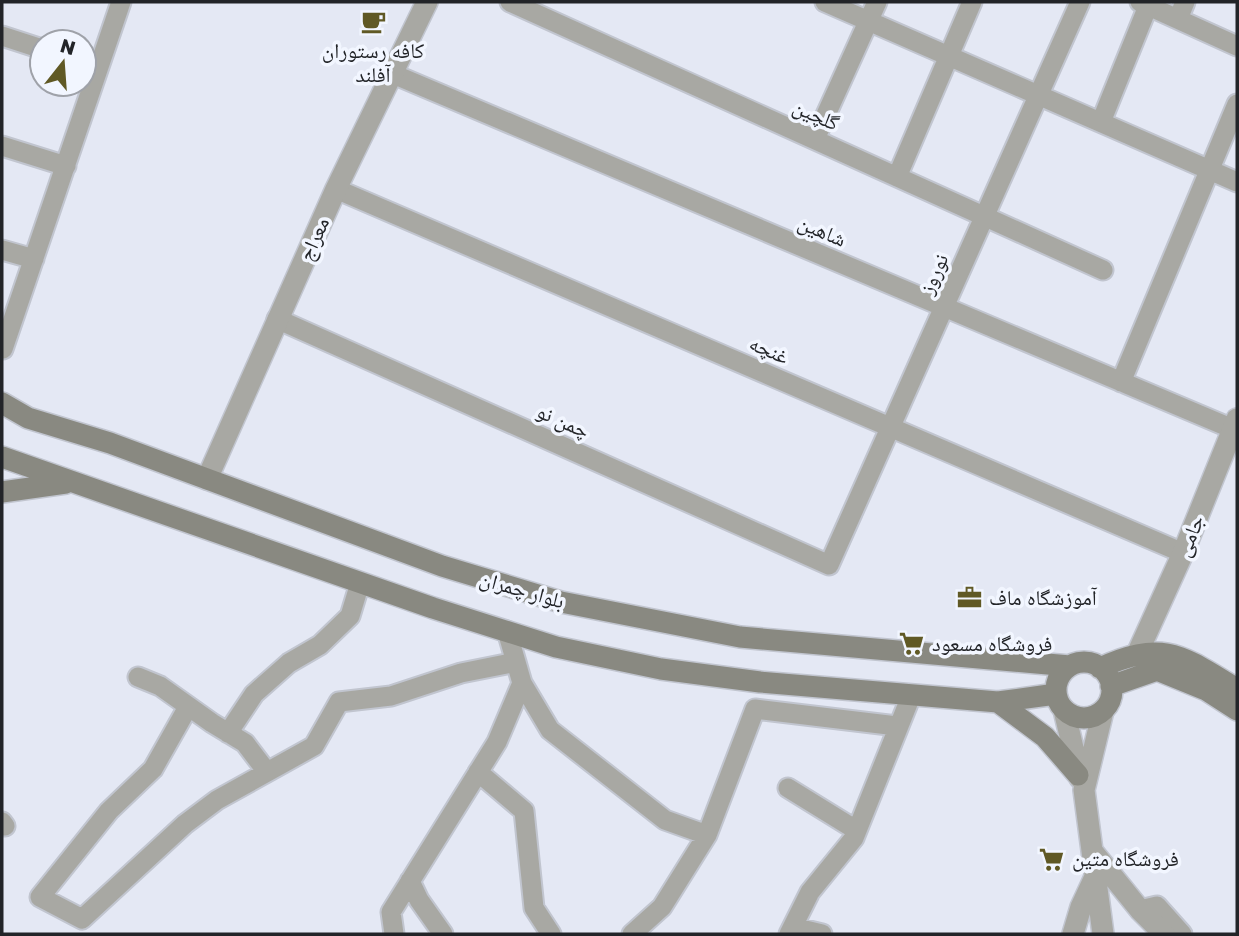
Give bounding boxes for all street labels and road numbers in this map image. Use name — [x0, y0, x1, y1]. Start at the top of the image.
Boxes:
street label: گلچین — [789, 93, 844, 137]
street label: شاهین — [794, 208, 850, 253]
street label: معراج — [292, 213, 335, 265]
street label: نوروز — [912, 249, 953, 299]
street label: غنچه — [746, 329, 793, 369]
street label: چمن نو — [533, 397, 594, 444]
street label: جامی — [1169, 511, 1210, 561]
street label: بلوار چمران — [477, 565, 568, 614]

